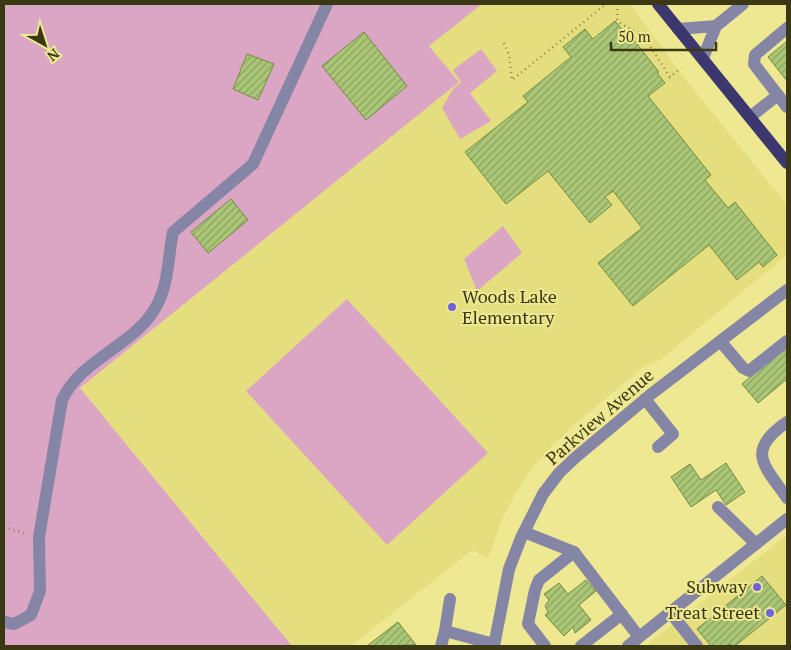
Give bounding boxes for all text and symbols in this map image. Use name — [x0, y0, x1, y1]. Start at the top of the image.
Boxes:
north arrow — [20, 20, 70, 70]
scale bar — [611, 20, 716, 52]
text: 50 m — [618, 26, 651, 46]
text: N — [43, 45, 64, 66]
place label: Woods Lake Elementary — [462, 284, 557, 329]
marker: Woods Lake Elementary — [446, 301, 458, 313]
street label: Parkview Avenue — [540, 363, 658, 470]
place label: Subway — [686, 574, 748, 598]
marker: Subway — [751, 581, 763, 593]
place label: Treat Street — [665, 600, 760, 624]
marker: Treat Street — [764, 607, 776, 619]

